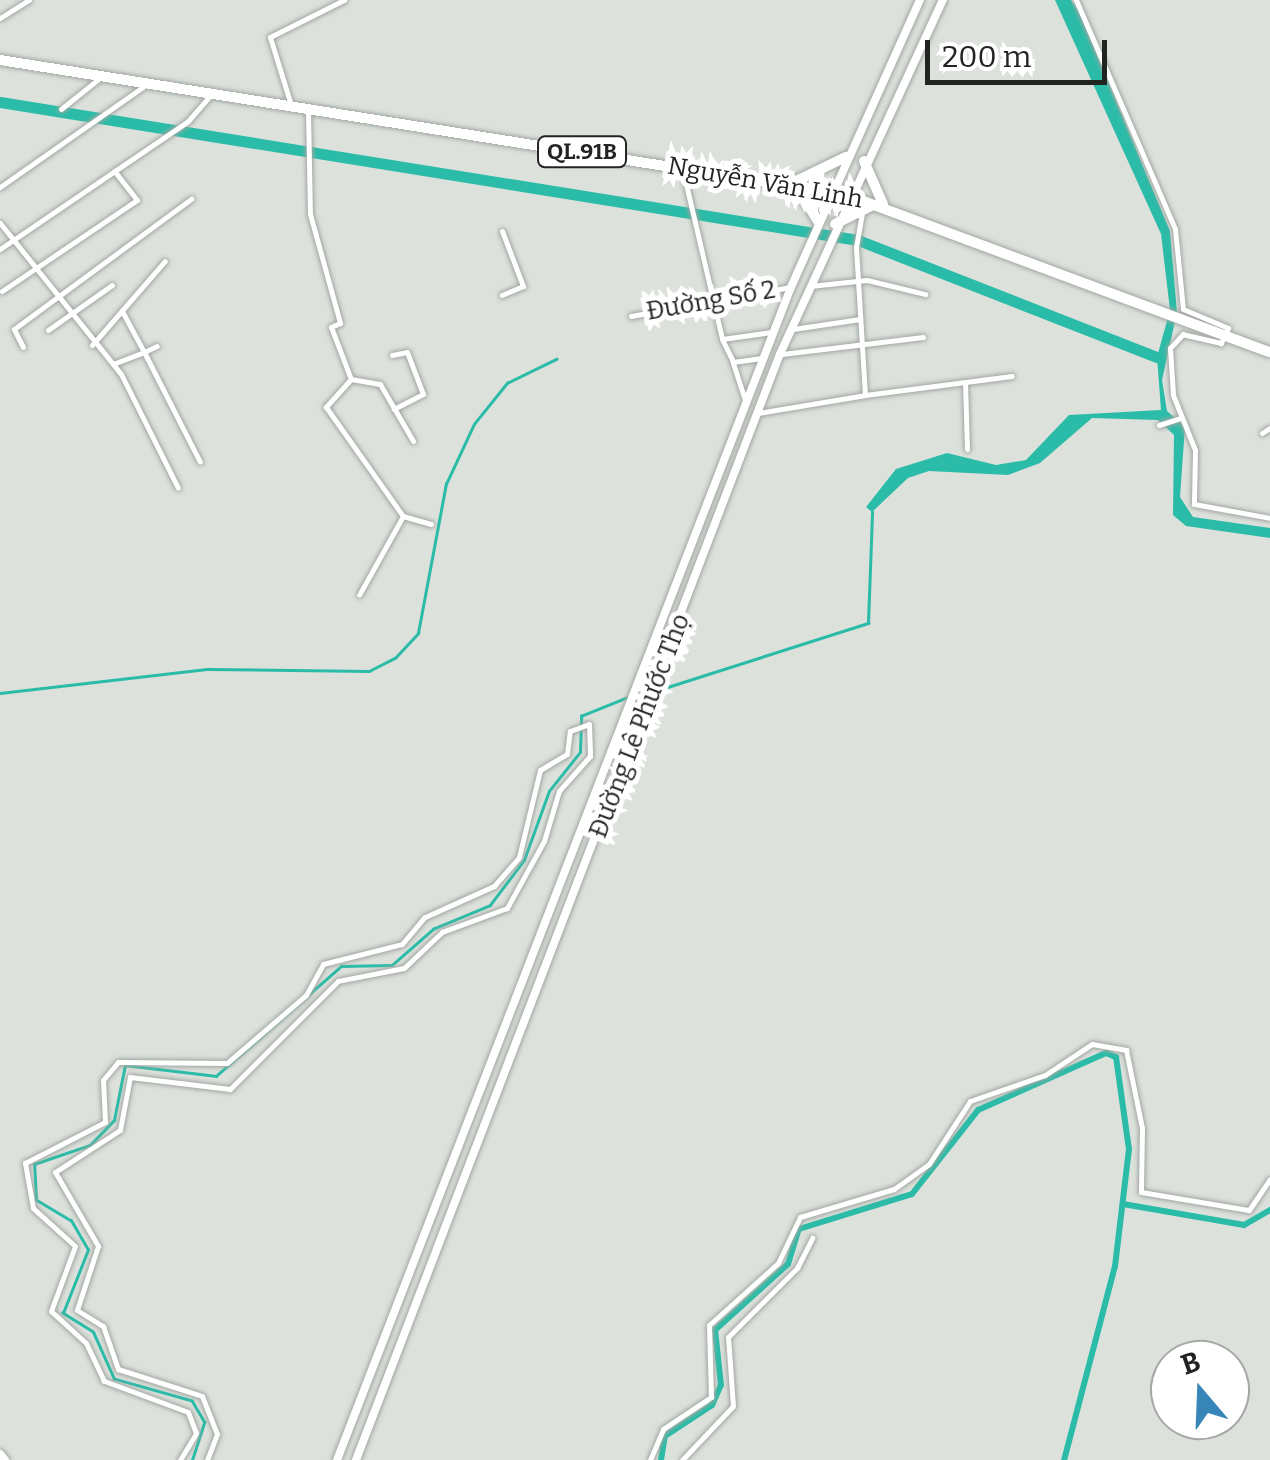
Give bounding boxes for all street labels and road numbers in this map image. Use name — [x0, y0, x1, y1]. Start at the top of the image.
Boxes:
road number: QL.91B — [537, 135, 627, 169]
street label: Nguyễn Văn Linh — [665, 151, 865, 215]
street label: Đường Số 2 — [644, 275, 778, 327]
street label: Đường Lê Phước Thọ — [583, 610, 697, 842]

